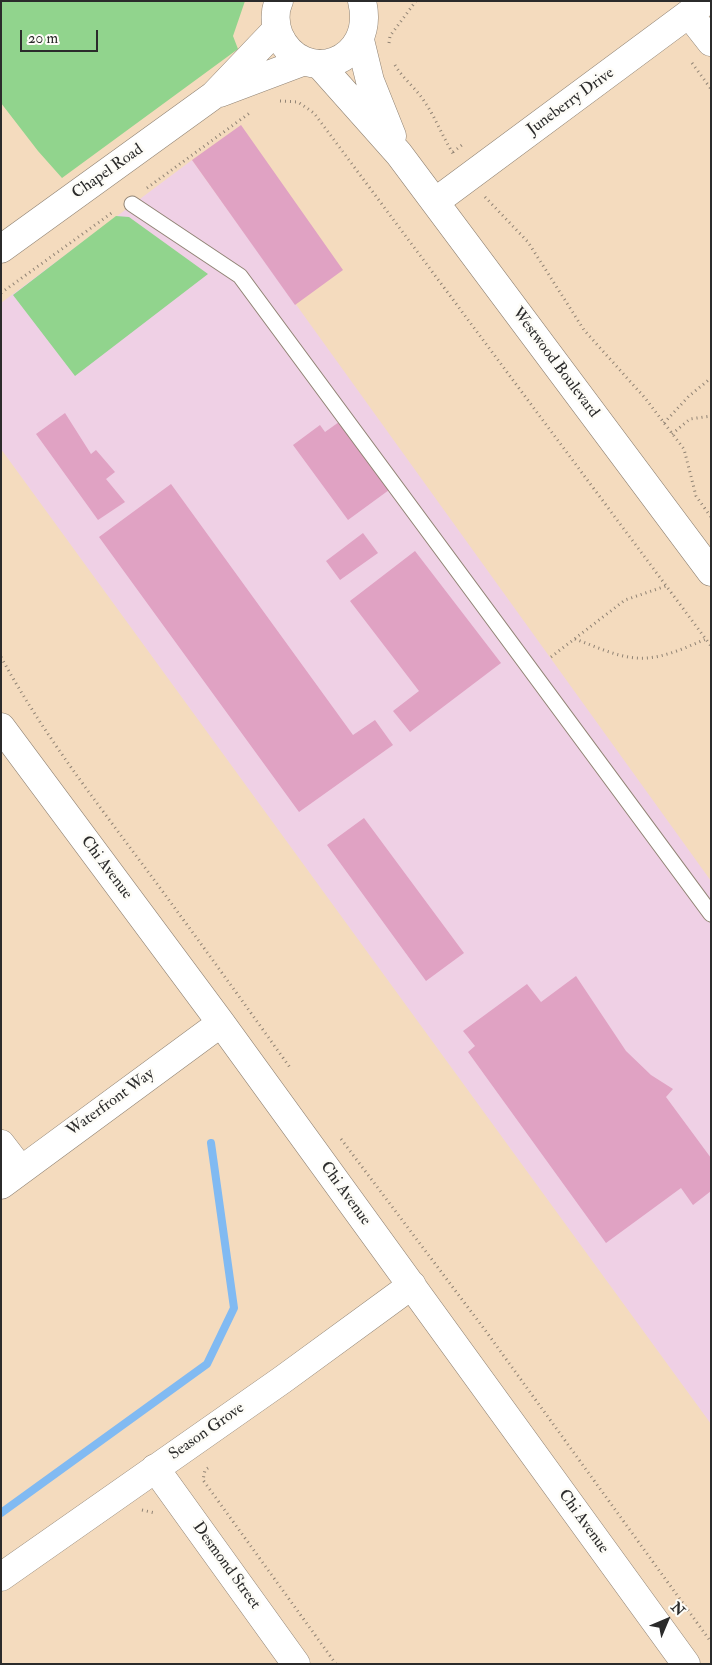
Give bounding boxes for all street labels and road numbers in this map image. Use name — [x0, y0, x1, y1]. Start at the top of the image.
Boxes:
street label: Juneberry Drive — [524, 64, 618, 140]
street label: Chapel Road — [69, 141, 147, 203]
street label: Westwood Boulevard — [507, 304, 603, 422]
street label: Chi Avenue — [76, 833, 136, 903]
street label: Waterfront Way — [64, 1065, 158, 1141]
street label: Chi Avenue — [315, 1158, 375, 1230]
street label: Season Grove — [166, 1399, 248, 1465]
street label: Chi Avenue — [553, 1486, 613, 1558]
street label: Desmond Street — [188, 1519, 264, 1613]

